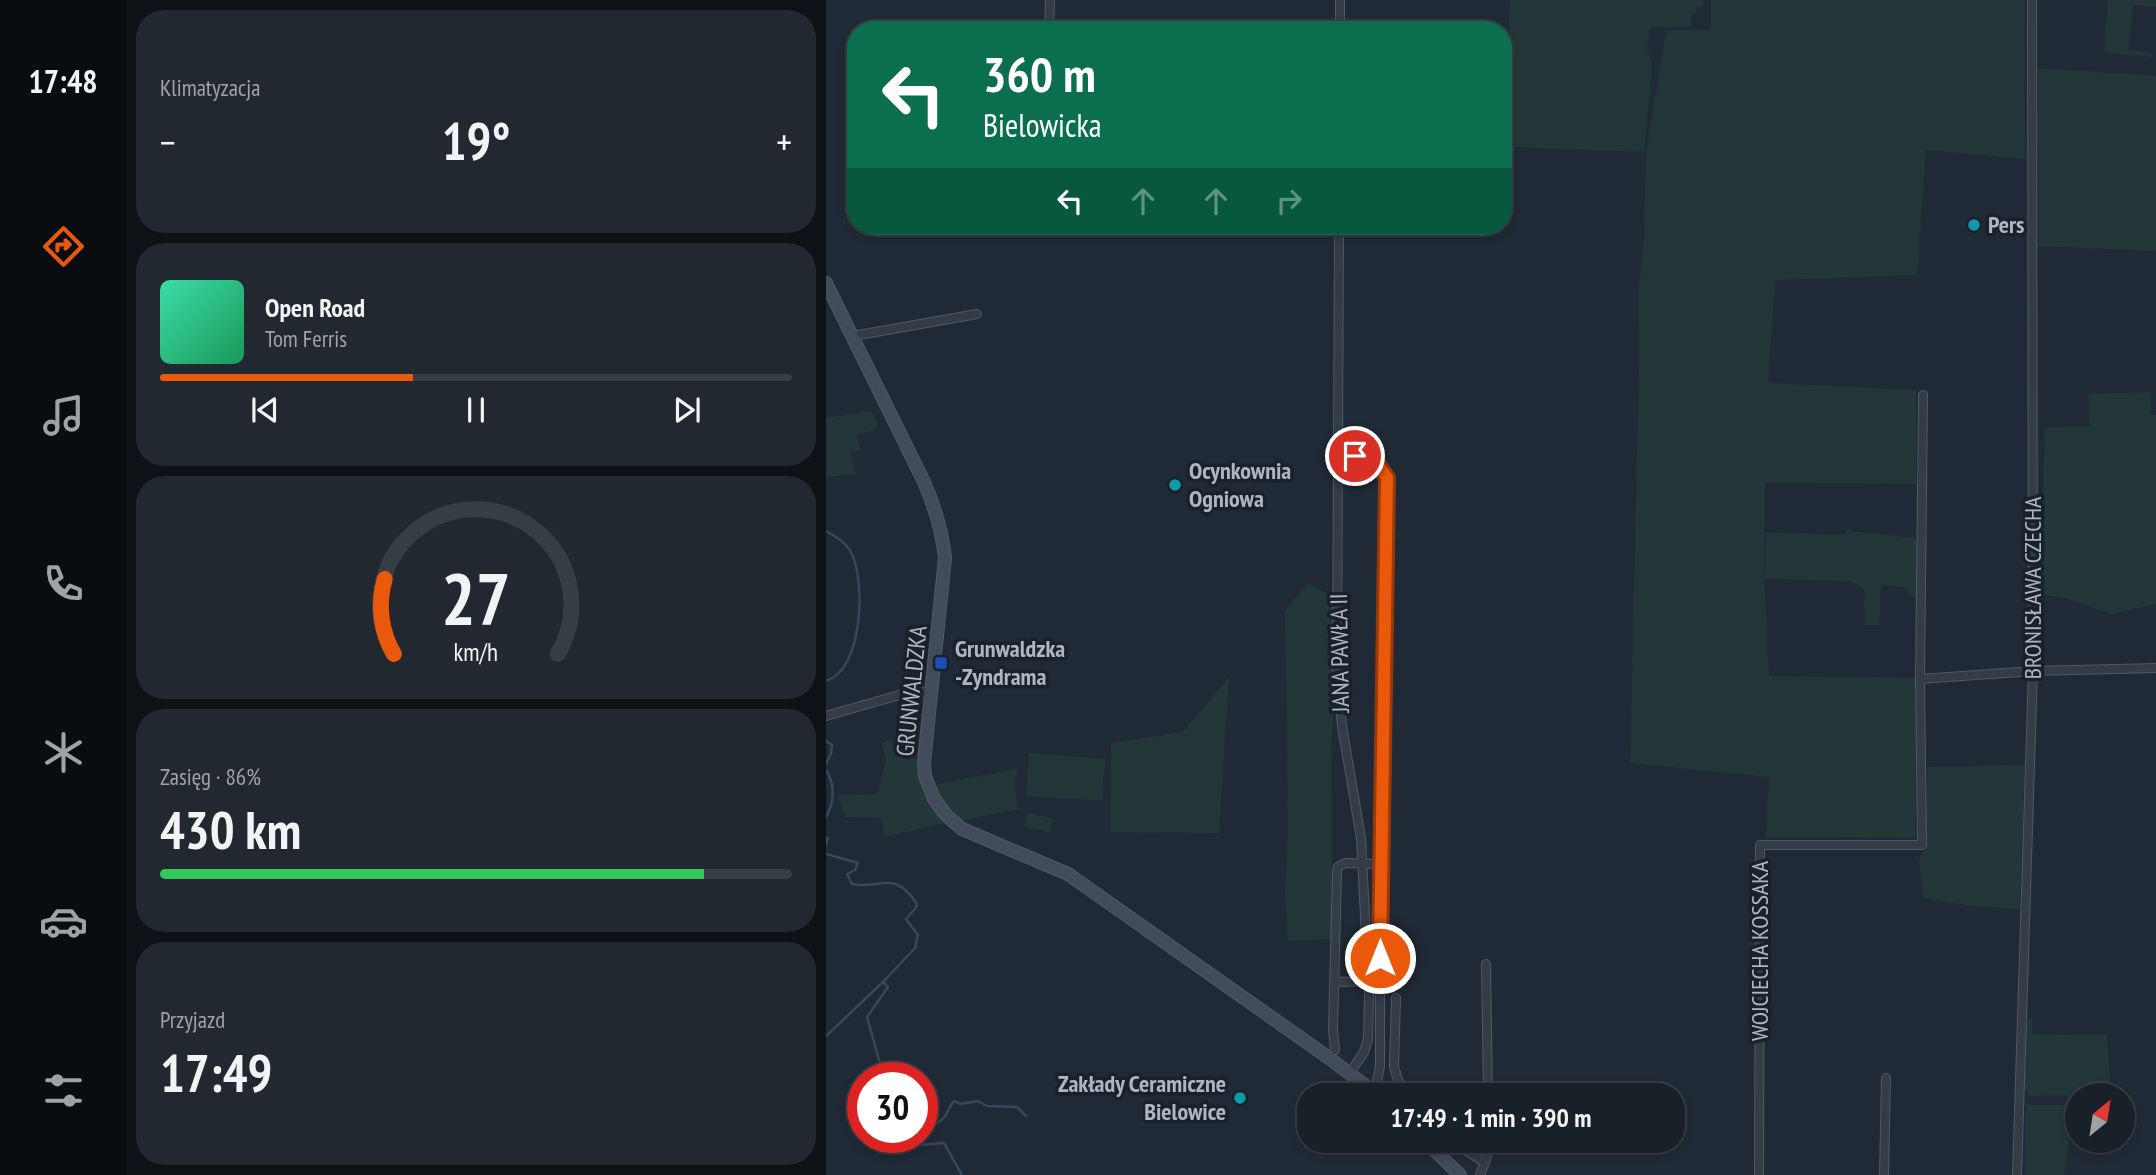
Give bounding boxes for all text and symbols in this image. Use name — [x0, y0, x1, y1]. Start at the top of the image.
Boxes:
text: 360 m — [983, 42, 1096, 106]
icon: left — [868, 49, 959, 140]
text: 17:48 — [28, 60, 98, 102]
text: Klimatyzacja — [160, 73, 260, 102]
text: Bielowicka — [983, 104, 1102, 146]
text: 19° — [442, 107, 510, 174]
text: − — [160, 117, 176, 166]
text: + — [776, 117, 792, 166]
icon: left — [1051, 182, 1089, 220]
icon: ahead — [1124, 182, 1162, 220]
icon: ahead — [1197, 182, 1235, 220]
icon: right — [1270, 182, 1308, 220]
place label: Pers — [1988, 209, 2024, 240]
marker: Pers — [1966, 217, 1982, 233]
icon: directions — [39, 222, 88, 271]
text: Open Road — [265, 291, 365, 324]
text: Tom Ferris — [265, 324, 347, 353]
icon: music — [39, 391, 88, 440]
icon: previous — [246, 391, 284, 429]
icon: pause — [457, 391, 495, 429]
icon: next — [668, 391, 706, 429]
pin — [1325, 426, 1385, 486]
icon: arrive — [1336, 437, 1374, 475]
place label: Ocynkownia Ogniowa — [1189, 455, 1291, 514]
marker: Ocynkownia Ogniowa — [1167, 477, 1183, 493]
street label: BRONISŁAWA CZECHA — [2017, 496, 2048, 679]
text: 27 — [441, 550, 511, 644]
icon: phone — [39, 559, 88, 608]
street label: JANA PAWŁA II — [1323, 593, 1356, 714]
street label: GRUNWALDZKA — [889, 624, 934, 758]
place label: Grunwaldzka -Zyndrama — [955, 633, 1065, 692]
text: km/h — [454, 635, 498, 667]
marker: Grunwaldzka -Zyndrama — [933, 655, 949, 671]
icon: climate — [39, 728, 88, 777]
text: Zasięg · 86% — [160, 762, 261, 791]
text: 430 km — [160, 796, 301, 863]
street label: WOJCIECHA KOSSAKA — [1744, 860, 1775, 1041]
icon: car — [39, 897, 88, 946]
position arrow — [1343, 921, 1417, 995]
text: Przyjazd — [160, 1005, 225, 1034]
text: 17:49 — [160, 1039, 272, 1106]
speed limit sign: 30 — [847, 1062, 938, 1153]
icon: filters — [39, 1066, 88, 1115]
place label: Zakłady Ceramiczne Bielowice — [1058, 1068, 1226, 1127]
north arrow — [2065, 1083, 2135, 1153]
map controls — [2065, 1083, 2135, 1153]
marker: Zakłady Ceramiczne Bielowice — [1232, 1090, 1248, 1106]
text: 17:49 · 1 min · 390 m — [1391, 1101, 1591, 1134]

